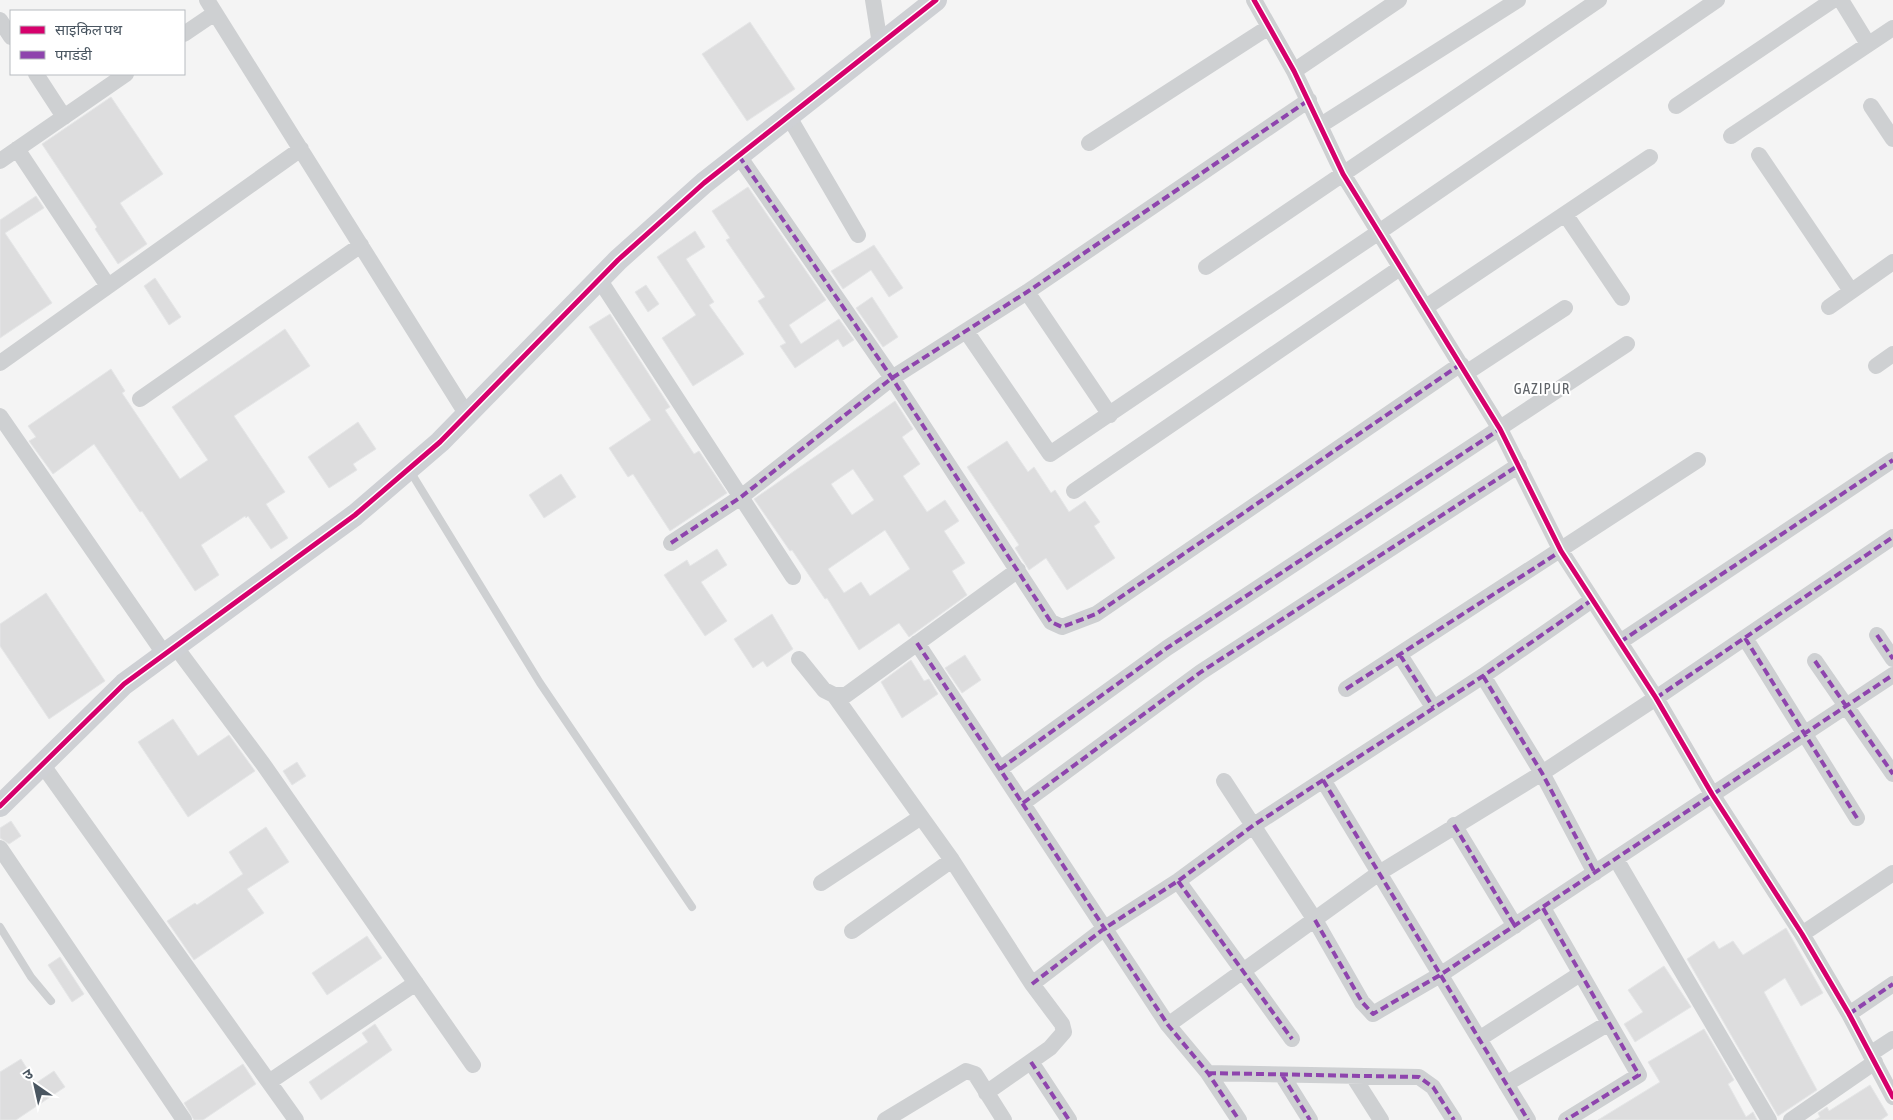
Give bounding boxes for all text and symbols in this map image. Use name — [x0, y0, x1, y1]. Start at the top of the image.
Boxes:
legend — [10, 10, 185, 75]
text: साइकिल पथ — [55, 21, 123, 38]
text: पगडंडी — [55, 46, 93, 63]
district label: GAZIPUR — [1514, 380, 1570, 397]
north arrow — [10, 1060, 60, 1110]
text: उ — [20, 1065, 36, 1083]

